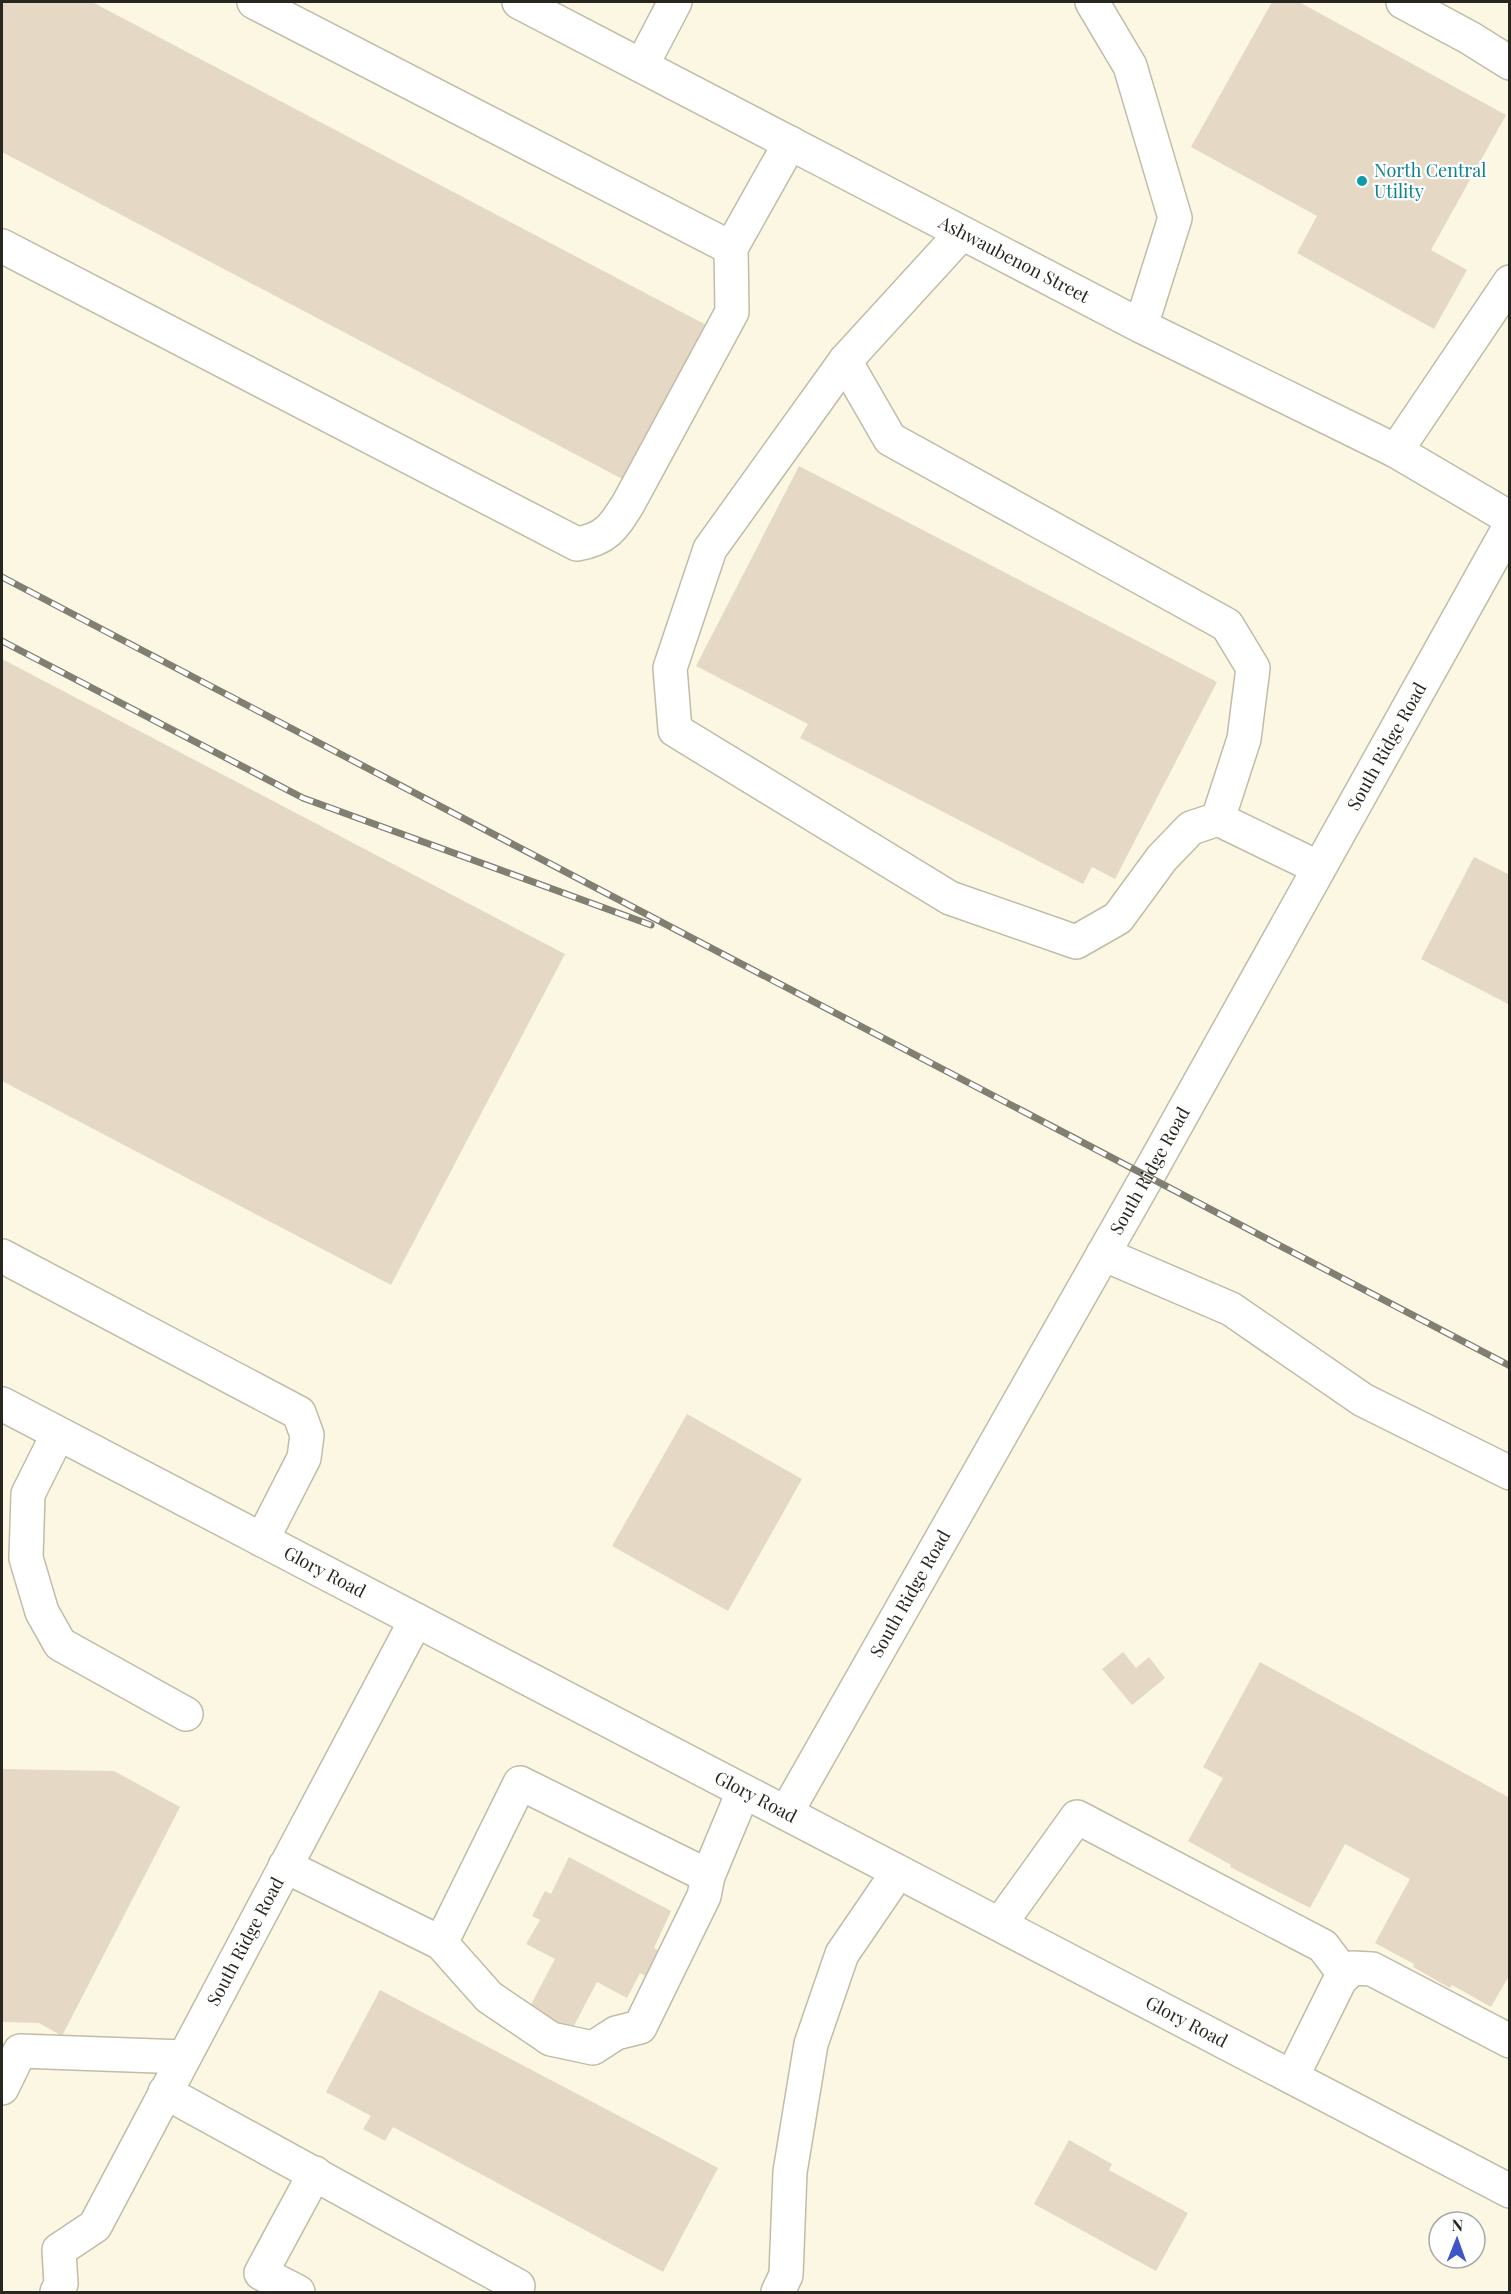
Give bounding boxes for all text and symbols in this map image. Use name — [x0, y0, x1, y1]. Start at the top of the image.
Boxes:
place label: North Central Utility — [1374, 158, 1486, 203]
marker: North Central Utility — [1355, 174, 1369, 188]
street label: Ashwaubenon Street — [934, 209, 1094, 308]
street label: South Ridge Road — [1341, 678, 1432, 814]
street label: South Ridge Road — [1104, 1102, 1195, 1239]
street label: South Ridge Road — [864, 1525, 955, 1661]
street label: Glory Road — [280, 1540, 371, 1603]
street label: Glory Road — [711, 1765, 802, 1828]
street label: South Ridge Road — [201, 1872, 289, 2010]
street label: Glory Road — [1142, 1990, 1233, 2053]
north arrow — [1427, 2210, 1487, 2270]
text: N — [1451, 2214, 1464, 2235]

